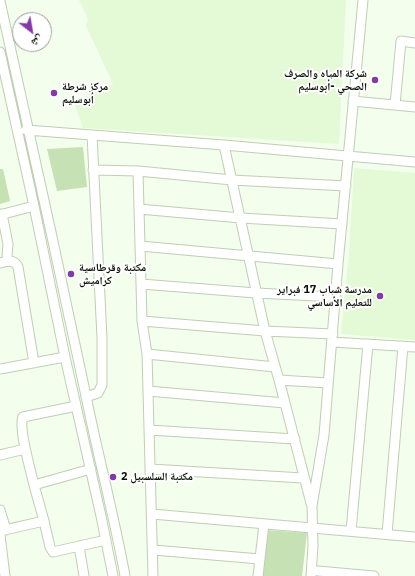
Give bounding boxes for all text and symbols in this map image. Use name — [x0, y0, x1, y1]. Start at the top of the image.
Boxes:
north arrow — [12, 12, 52, 52]
text: ش — [29, 32, 46, 50]
place label: شركة المياه والصرف الصحي -أبوسليم — [284, 67, 367, 93]
marker: شركة المياه والصرف الصحي -أبوسليم — [370, 75, 380, 85]
place label: مركز شرطة أبوسليم — [62, 80, 108, 106]
marker: مركز شرطة أبوسليم — [49, 88, 59, 98]
place label: مكتبة وقرطاسية كراميش — [79, 261, 146, 287]
marker: مكتبة وقرطاسية كراميش — [66, 269, 76, 279]
place label: مدرسة شباب 17 فبراير للتعليم الأساسي — [277, 283, 372, 309]
marker: مدرسة شباب 17 فبراير للتعليم الأساسي — [375, 291, 385, 301]
place label: مكتبة السلسبيل 2 — [121, 470, 193, 484]
marker: مكتبة السلسبيل 2 — [108, 472, 118, 482]

